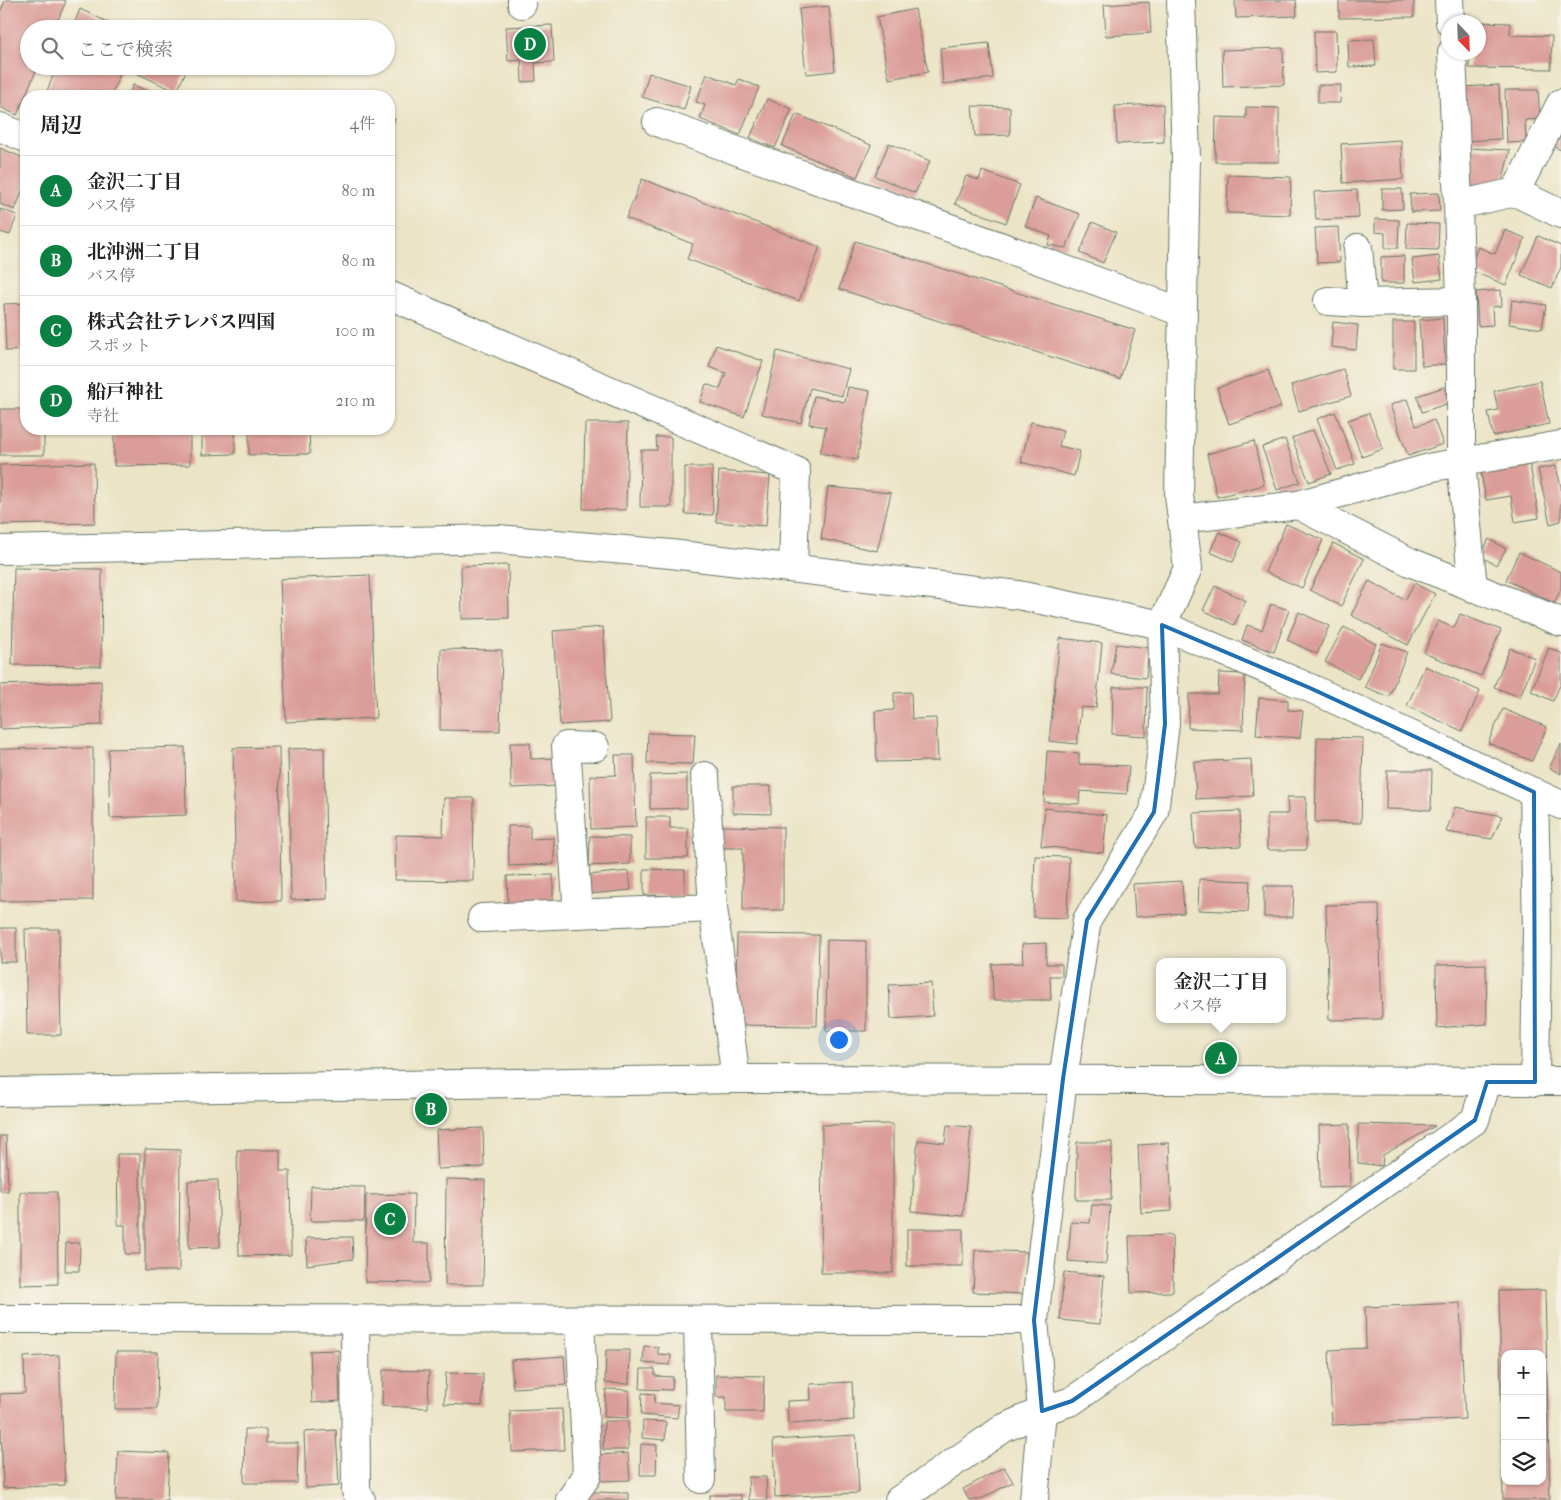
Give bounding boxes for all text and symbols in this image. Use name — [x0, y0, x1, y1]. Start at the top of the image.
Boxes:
north arrow — [1441, 15, 1486, 60]
search box — [20, 20, 395, 75]
pin: D — [514, 25, 546, 63]
icon: search — [38, 34, 66, 62]
text: ここで検索 — [78, 39, 173, 61]
text: 周辺 — [40, 113, 82, 137]
text: 4件 — [350, 114, 375, 133]
text: 金沢二丁目 — [87, 171, 182, 193]
text: A — [51, 181, 61, 200]
text: 80 m — [341, 181, 375, 200]
text: バス停 — [87, 196, 135, 215]
text: 北沖洲二丁目 — [87, 241, 201, 263]
text: B — [51, 251, 61, 270]
text: 80 m — [341, 251, 375, 270]
text: バス停 — [87, 266, 135, 285]
text: 株式会社テレパス四国 — [87, 311, 275, 333]
text: C — [51, 321, 61, 340]
text: 100 m — [335, 321, 375, 340]
text: スポット — [87, 336, 151, 355]
text: 船戸神社 — [87, 381, 163, 403]
text: D — [50, 391, 62, 410]
text: 210 m — [336, 391, 375, 410]
text: 寺社 — [87, 406, 119, 425]
popup — [1156, 958, 1286, 1023]
text: 金沢二丁目 — [1173, 971, 1269, 993]
text: バス停 — [1173, 996, 1222, 1015]
your location — [826, 1027, 852, 1053]
pin: A — [1205, 1039, 1237, 1077]
pin: B — [415, 1090, 447, 1128]
pin: C — [374, 1200, 406, 1238]
map controls — [1501, 1350, 1546, 1485]
button: + — [1501, 1350, 1546, 1395]
button: − — [1501, 1395, 1546, 1440]
button: layers — [1501, 1440, 1546, 1485]

